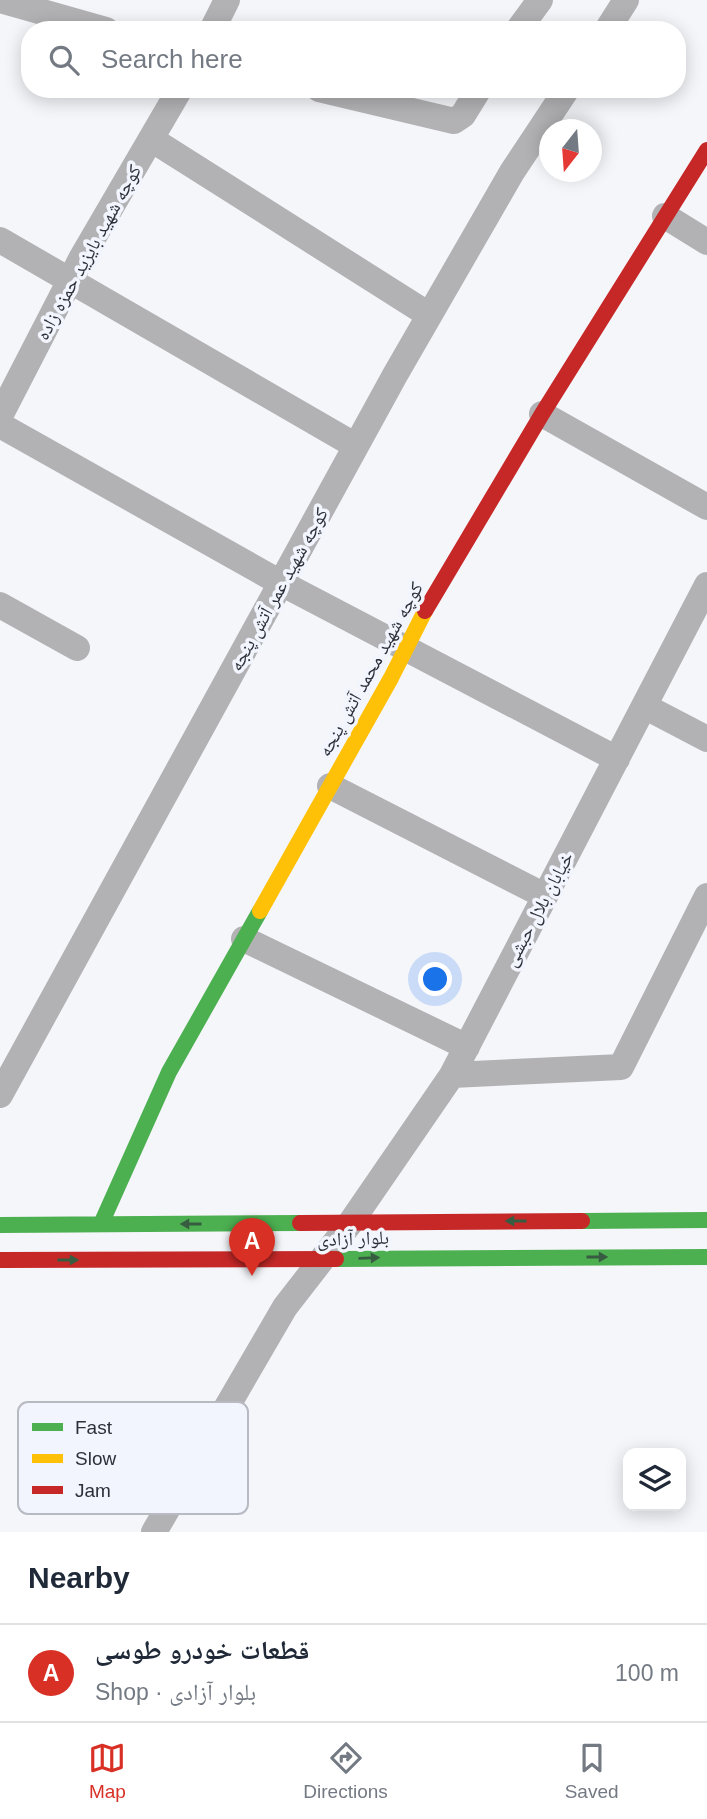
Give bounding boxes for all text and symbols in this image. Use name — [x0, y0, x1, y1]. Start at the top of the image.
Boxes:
search box — [21, 21, 686, 98]
icon: search — [45, 41, 83, 79]
text: Search here — [101, 44, 243, 74]
north arrow — [539, 119, 602, 182]
street label: کوچه شهید بایزید حمزه زاده — [32, 161, 146, 344]
street label: کوچه شهید عمر آتش پنجه — [225, 504, 333, 675]
street label: کوچه شهید محمد آتش پنجه — [314, 578, 428, 761]
street label: خیابان بلال حبشی — [499, 848, 578, 971]
your location — [418, 962, 452, 996]
one-way arrow — [505, 1215, 527, 1227]
one-way arrow — [180, 1218, 202, 1230]
pin: A — [229, 1218, 275, 1276]
street label: بلوار آزادی — [317, 1227, 389, 1251]
one-way arrow — [586, 1251, 608, 1263]
one-way arrow — [358, 1252, 380, 1263]
one-way arrow — [57, 1254, 79, 1266]
legend — [18, 1402, 248, 1514]
text: Fast — [75, 1417, 113, 1438]
text: Slow — [75, 1448, 116, 1469]
map controls — [623, 1448, 686, 1511]
button: layers — [623, 1448, 686, 1511]
text: Jam — [75, 1480, 111, 1501]
text: Nearby — [28, 1561, 130, 1594]
text: قطعات خودرو طوسی — [95, 1635, 309, 1665]
text: A — [43, 1660, 59, 1686]
text: 100 m — [615, 1660, 679, 1686]
text: Shop · بلوار آزادی — [95, 1679, 256, 1705]
tab: Map — [88, 1739, 126, 1803]
tab: Directions — [303, 1739, 388, 1803]
tab: Saved — [565, 1739, 619, 1803]

